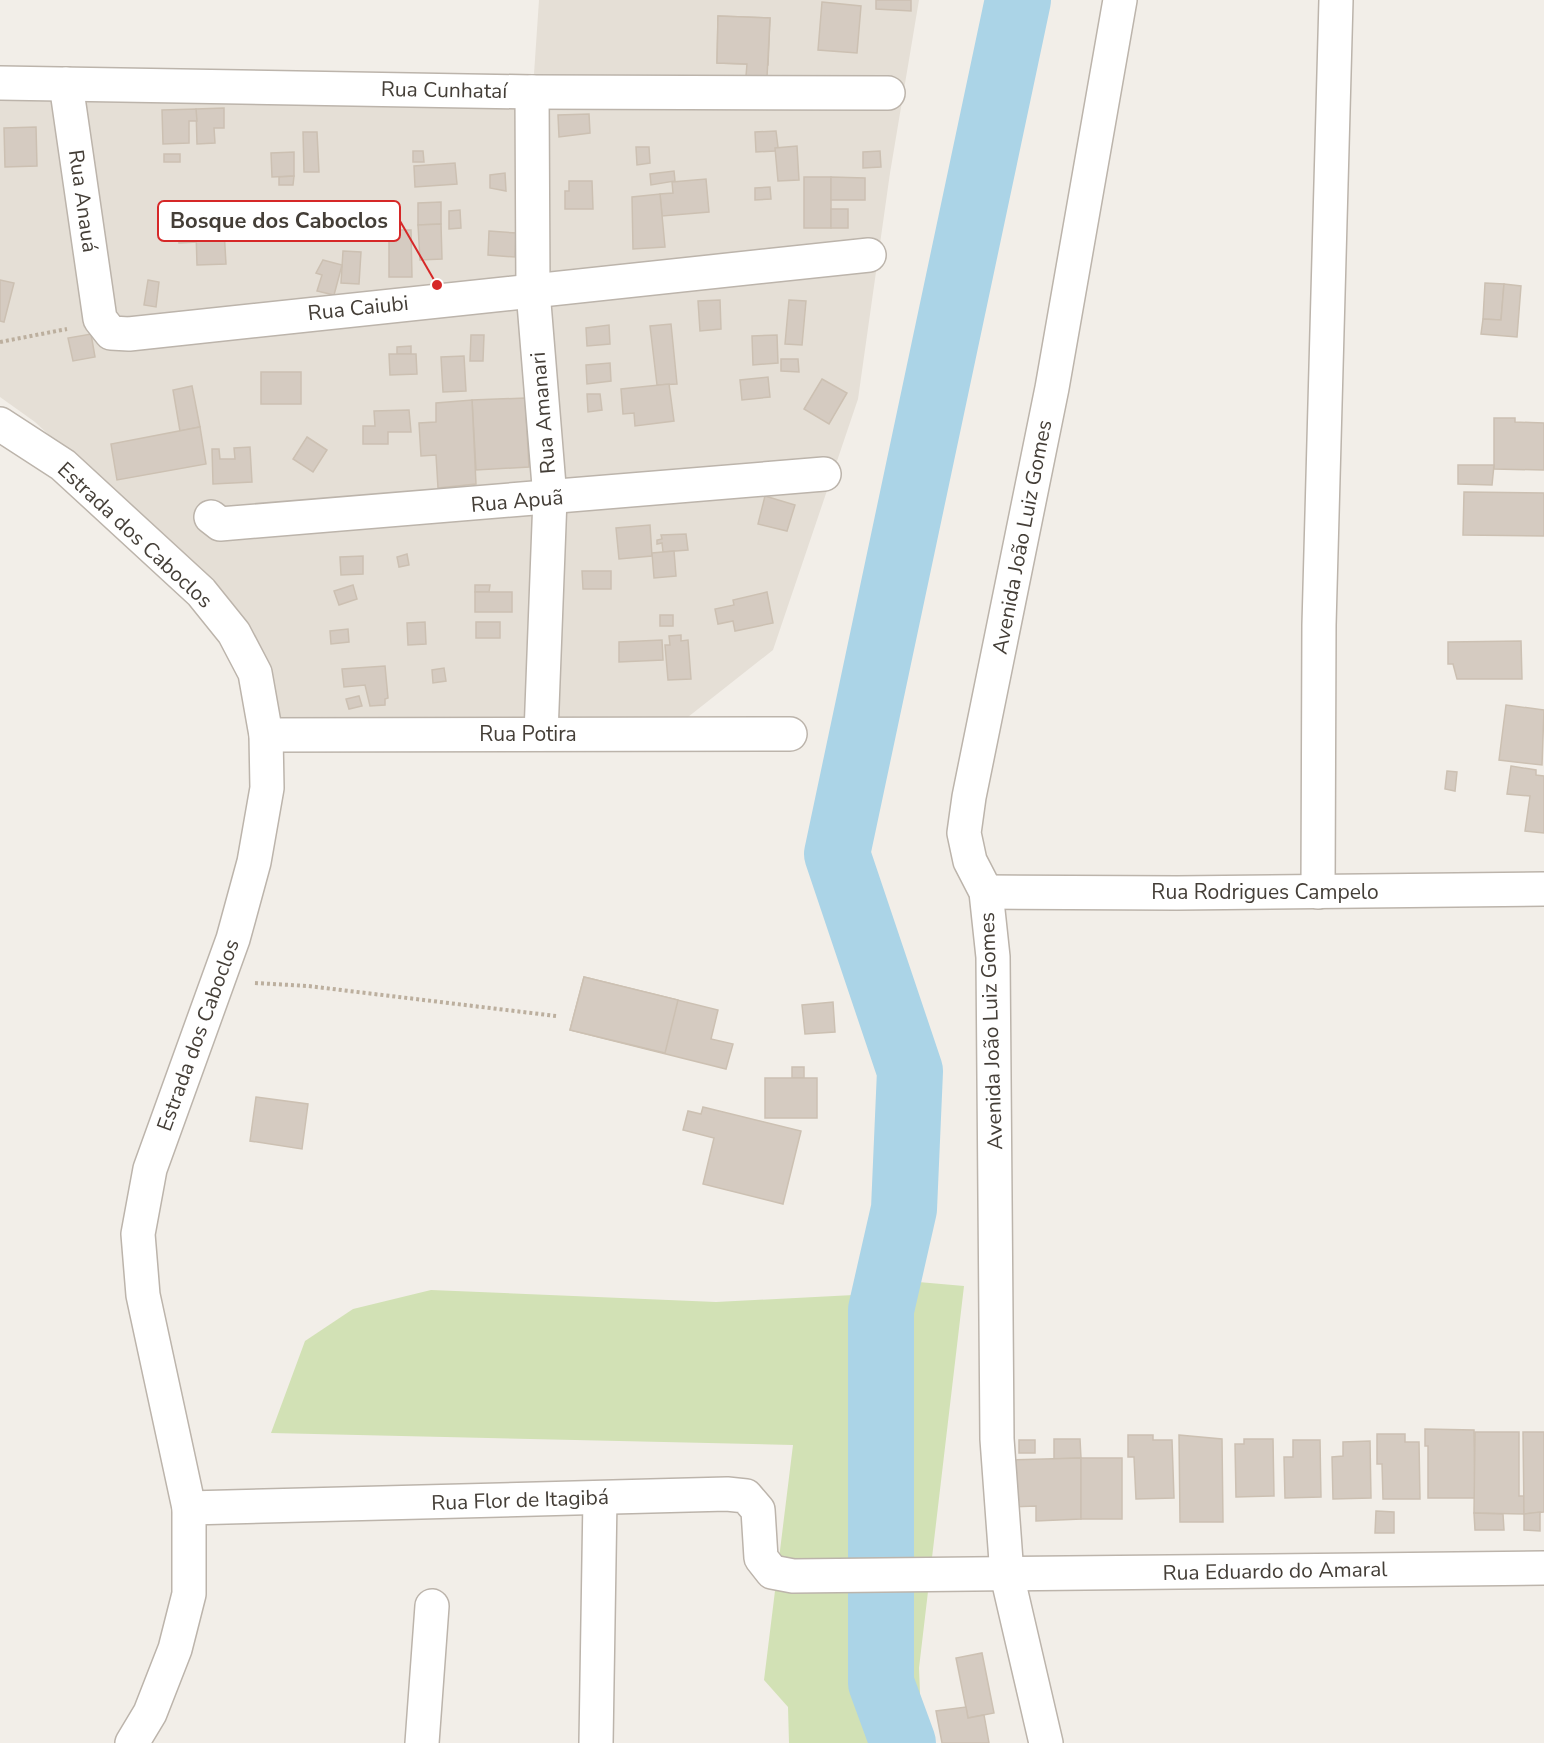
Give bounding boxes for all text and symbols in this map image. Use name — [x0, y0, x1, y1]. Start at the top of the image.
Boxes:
street label: Rua Cunhataí — [381, 75, 509, 105]
street label: Rua Anauá — [62, 148, 104, 254]
callout: Bosque dos Caboclos — [158, 201, 400, 241]
text: Bosque dos Caboclos — [170, 206, 388, 236]
street label: Rua Caiubi — [306, 289, 410, 327]
street label: Rua Amanari — [524, 351, 562, 475]
street label: Avenida João Luiz Gomes — [986, 418, 1058, 656]
street label: Estrada dos Caboclos — [51, 456, 219, 614]
street label: Rua Apuã — [470, 483, 564, 519]
street label: Rua Potira — [479, 720, 577, 748]
street label: Rua Rodrigues Campelo — [1151, 878, 1379, 906]
street label: Avenida João Luiz Gomes — [973, 912, 1009, 1150]
street label: Estrada dos Caboclos — [150, 935, 246, 1135]
street label: Rua Flor de Itagibá — [431, 1483, 609, 1517]
street label: Rua Eduardo do Amaral — [1162, 1555, 1388, 1587]

